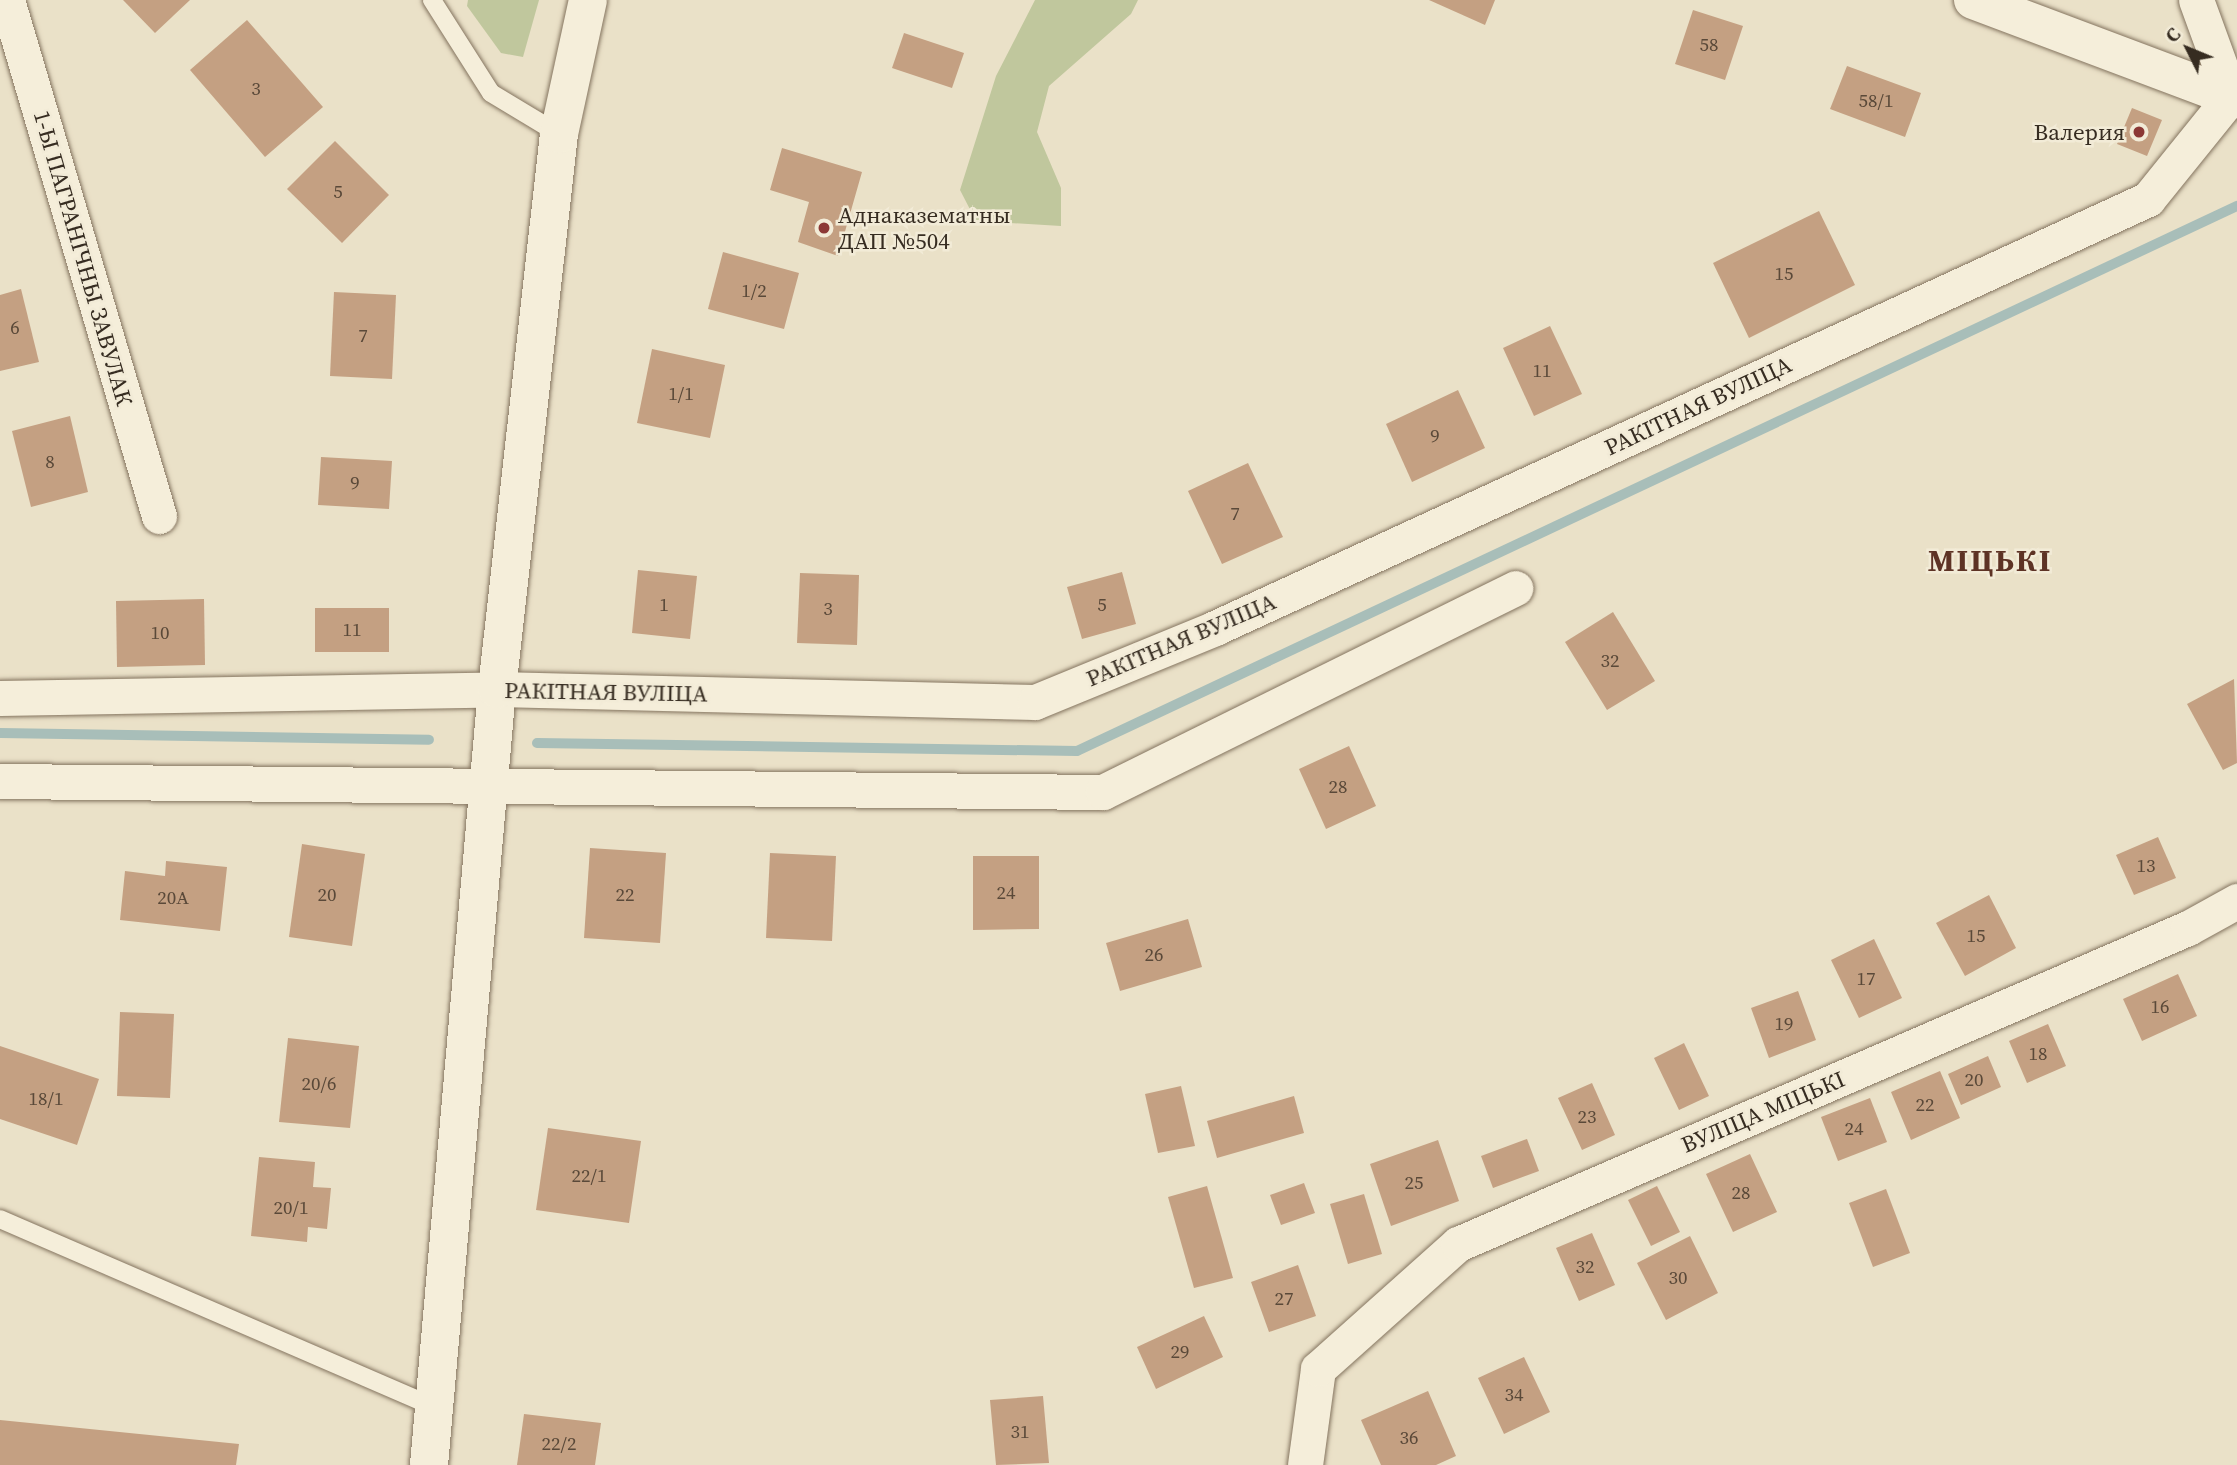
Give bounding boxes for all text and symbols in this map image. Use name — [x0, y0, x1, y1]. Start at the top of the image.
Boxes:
north arrow — [2153, 14, 2223, 84]
text: С — [2159, 21, 2186, 48]
house number: 58 — [1700, 34, 1718, 56]
house number: 3 — [251, 78, 261, 100]
house number: 58/1 — [1859, 90, 1893, 112]
street label: 1-Ы ПАГРАНІЧНЫ ЗАВУЛАК — [28, 107, 138, 409]
place label: Валерия — [2034, 118, 2125, 146]
marker: Валерия — [2131, 124, 2147, 140]
house number: 5 — [333, 181, 343, 203]
place label: Аднаказематны ДАП №504 — [838, 201, 1010, 255]
marker: Аднаказематны ДАП №504 — [816, 220, 832, 236]
house number: 15 — [1775, 263, 1793, 285]
house number: 1/2 — [741, 280, 767, 302]
house number: 6 — [10, 317, 20, 339]
house number: 7 — [358, 325, 368, 347]
street label: РАКІТНАЯ ВУЛІЦА — [1600, 351, 1796, 461]
house number: 11 — [1533, 360, 1551, 382]
house number: 1/1 — [668, 383, 694, 405]
house number: 9 — [1430, 425, 1440, 447]
house number: 8 — [45, 451, 55, 473]
house number: 9 — [350, 472, 360, 494]
house number: 7 — [1230, 503, 1240, 525]
district label: МІЦЬКІ — [1928, 543, 2052, 579]
street label: РАКІТНАЯ ВУЛІЦА — [1082, 588, 1280, 692]
house number: 1 — [659, 594, 669, 616]
house number: 5 — [1097, 594, 1107, 616]
house number: 3 — [823, 598, 833, 620]
house number: 11 — [343, 619, 361, 641]
house number: 10 — [151, 622, 169, 644]
house number: 32 — [1601, 650, 1619, 672]
street label: РАКІТНАЯ ВУЛІЦА — [504, 676, 708, 708]
house number: 28 — [1329, 776, 1347, 798]
house number: 13 — [2137, 855, 2155, 877]
house number: 24 — [997, 882, 1015, 904]
house number: 20 — [318, 884, 336, 906]
house number: 22 — [616, 884, 634, 906]
house number: 20А — [157, 887, 189, 909]
house number: 15 — [1967, 925, 1985, 947]
house number: 26 — [1145, 944, 1163, 966]
house number: 17 — [1857, 968, 1875, 990]
house number: 16 — [2151, 996, 2169, 1018]
house number: 19 — [1775, 1013, 1793, 1035]
house number: 18 — [2029, 1043, 2047, 1065]
street label: ВУЛІЦА МІЦЬКІ — [1677, 1065, 1849, 1159]
house number: 20 — [1965, 1069, 1983, 1091]
house number: 20/6 — [302, 1073, 336, 1095]
house number: 18/1 — [29, 1088, 63, 1110]
house number: 22 — [1916, 1094, 1934, 1116]
house number: 23 — [1578, 1106, 1596, 1128]
house number: 24 — [1845, 1118, 1863, 1140]
house number: 22/1 — [572, 1165, 606, 1187]
house number: 25 — [1405, 1172, 1423, 1194]
house number: 28 — [1732, 1182, 1750, 1204]
house number: 20/1 — [274, 1197, 308, 1219]
house number: 32 — [1576, 1256, 1594, 1278]
house number: 30 — [1669, 1267, 1687, 1289]
house number: 27 — [1275, 1288, 1293, 1310]
house number: 29 — [1171, 1341, 1189, 1363]
house number: 34 — [1505, 1384, 1523, 1406]
house number: 31 — [1011, 1421, 1029, 1443]
house number: 36 — [1400, 1427, 1418, 1449]
house number: 22/2 — [542, 1433, 576, 1455]

